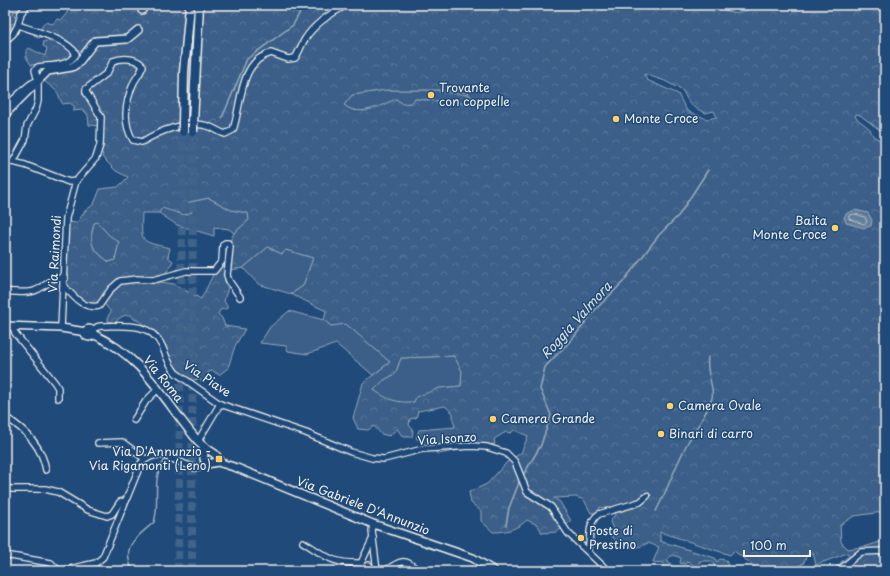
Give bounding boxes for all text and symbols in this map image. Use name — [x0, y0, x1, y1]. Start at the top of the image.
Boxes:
place label: Trovante con coppelle — [439, 78, 510, 110]
marker: Trovante con coppelle — [426, 90, 436, 100]
place label: Monte Croce — [624, 109, 698, 127]
marker: Monte Croce — [611, 114, 621, 124]
place label: Baita Monte Croce — [753, 211, 827, 243]
street label: Via Raimondi — [43, 215, 65, 293]
marker: Baita Monte Croce — [830, 223, 840, 233]
water label: Roggia Valmora — [536, 276, 616, 363]
street label: Via Roma — [139, 351, 189, 406]
street label: Via Piave — [180, 356, 235, 401]
place label: Camera Ovale — [678, 396, 762, 414]
marker: Camera Ovale — [665, 401, 675, 411]
place label: Camera Grande — [501, 409, 596, 427]
marker: Camera Grande — [488, 414, 498, 424]
place label: Binari di carro — [669, 424, 753, 442]
street label: Via Isonzo — [417, 427, 477, 449]
marker: Binari di carro — [656, 429, 666, 439]
place label: Via D'Annunzio - Via Rigamonti (Leno) — [89, 442, 211, 474]
marker: Via D'Annunzio - Via Rigamonti (Leno) — [214, 454, 224, 464]
street label: Via Gabriele D'Annunzio — [294, 471, 433, 539]
place label: Poste di Prestino — [589, 521, 636, 553]
scale bar — [744, 532, 810, 558]
marker: Poste di Prestino — [576, 533, 586, 543]
text: 100 m — [750, 536, 787, 554]

